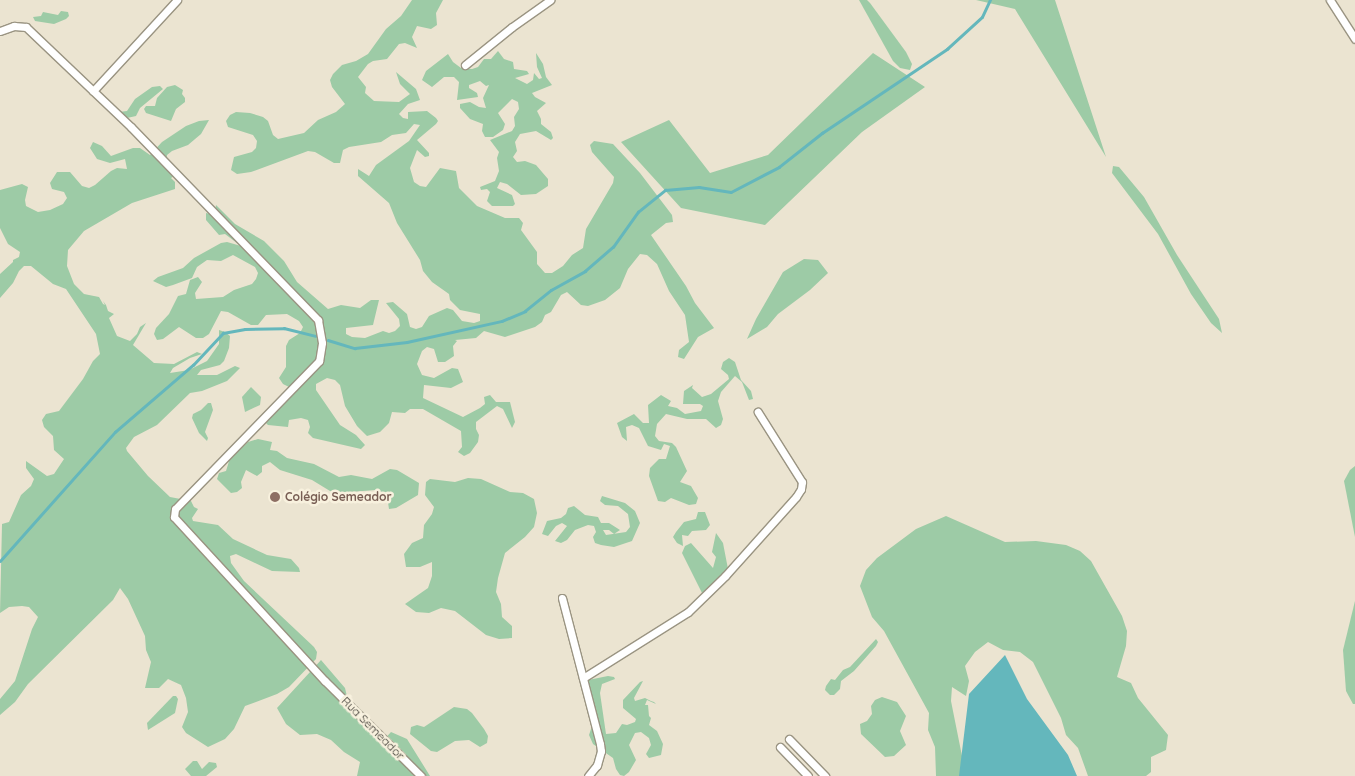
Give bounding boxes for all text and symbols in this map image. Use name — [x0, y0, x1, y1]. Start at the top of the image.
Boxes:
place label: Colégio Semeador — [285, 490, 392, 504]
marker: Colégio Semeador — [269, 491, 281, 503]
street label: Rua Semeador — [339, 694, 407, 762]

